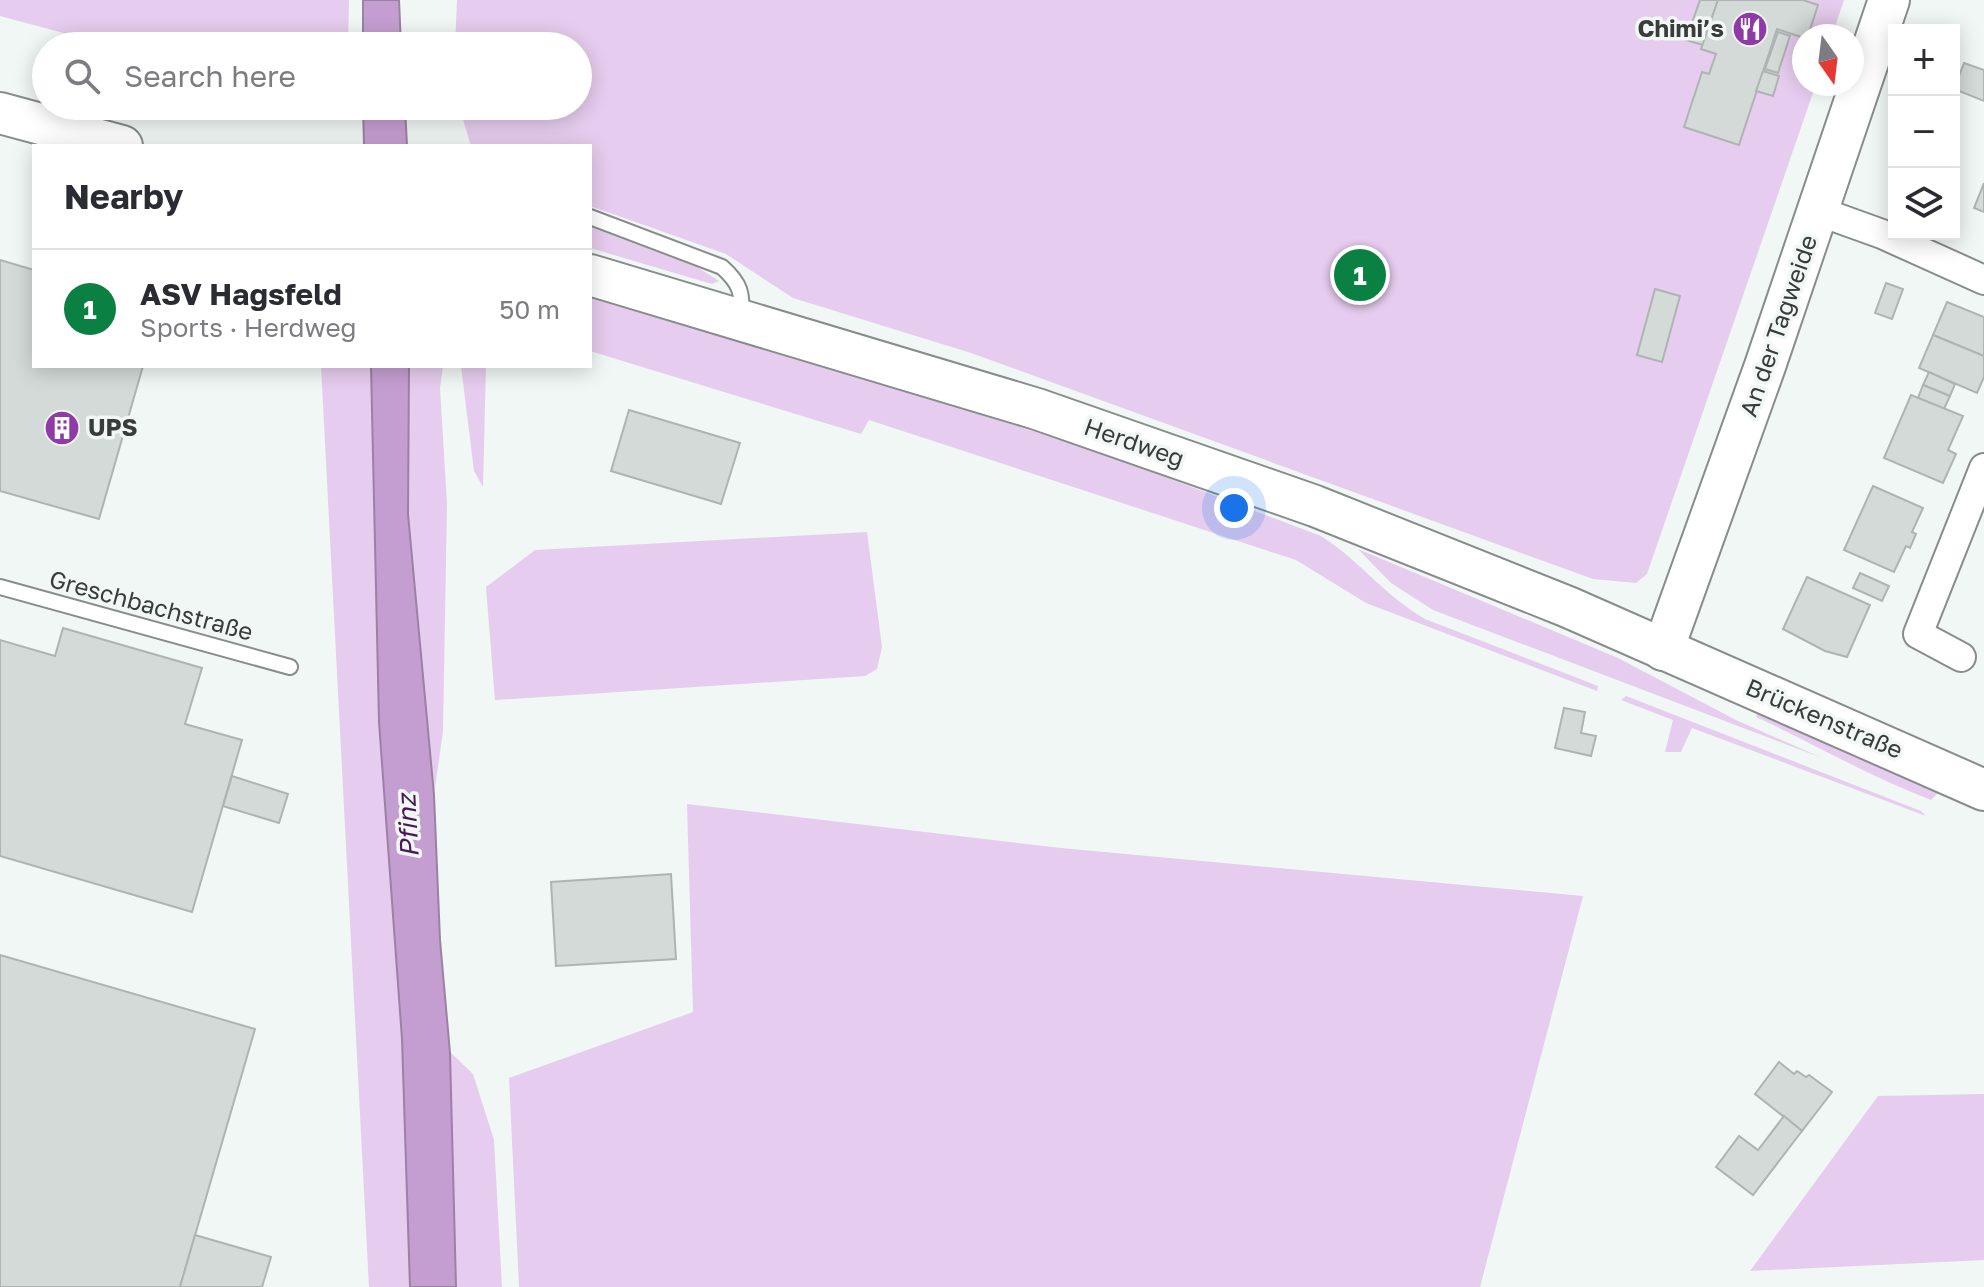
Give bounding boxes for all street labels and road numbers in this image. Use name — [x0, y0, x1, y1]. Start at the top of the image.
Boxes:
street label: An der Tagweide — [1733, 231, 1822, 420]
street label: Herdweg — [1081, 411, 1188, 472]
street label: Greschbachstraße — [46, 563, 256, 646]
street label: Brückenstraße — [1742, 672, 1907, 764]

